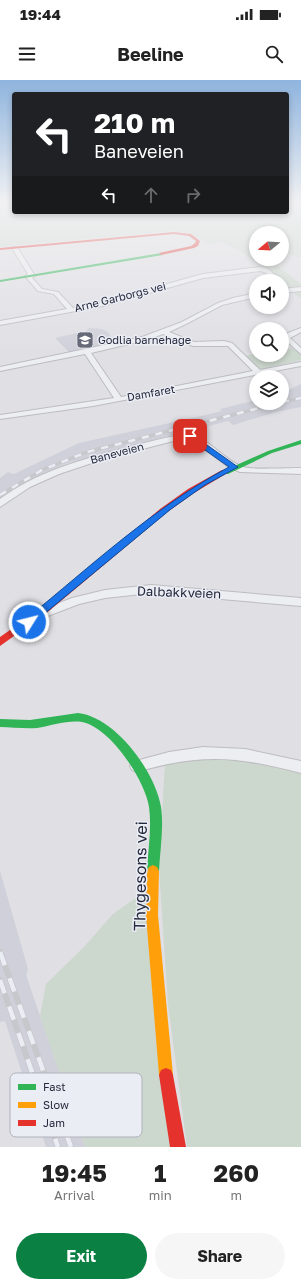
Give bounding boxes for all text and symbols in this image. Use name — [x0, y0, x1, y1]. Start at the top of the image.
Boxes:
text: 19:44 — [20, 5, 61, 23]
icon: menu — [16, 43, 38, 65]
text: Beeline — [117, 43, 184, 65]
icon: search — [263, 43, 285, 65]
text: 210 m — [94, 106, 175, 139]
icon: left — [28, 108, 80, 160]
text: Baneveien — [94, 140, 184, 162]
icon: left — [98, 184, 120, 206]
icon: ahead — [140, 184, 162, 206]
icon: right — [182, 184, 204, 206]
north arrow — [249, 226, 289, 266]
map controls — [249, 226, 289, 410]
button: sound — [249, 274, 289, 314]
street label: Arne Garborgs vei — [73, 279, 167, 314]
button: search — [249, 322, 289, 362]
school or university icon: Godlia barnehage — [75, 330, 95, 350]
place label: Godlia barnehage — [98, 333, 191, 346]
button: layers — [249, 370, 289, 410]
street label: Damfaret — [126, 382, 176, 403]
pin — [173, 419, 207, 453]
icon: arrive — [179, 425, 201, 447]
street label: Baneveien — [89, 439, 145, 466]
street label: Dalbakkveien — [137, 583, 221, 601]
position arrow — [8, 601, 50, 643]
street label: Thygesons vei — [129, 821, 151, 931]
legend — [10, 1073, 142, 1137]
text: Fast — [43, 1080, 66, 1093]
text: Slow — [43, 1098, 69, 1111]
text: Jam — [43, 1116, 65, 1129]
text: 19:45 — [42, 1158, 107, 1187]
text: 1 — [154, 1158, 166, 1187]
text: 260 — [214, 1158, 259, 1187]
text: Arrival — [54, 1187, 95, 1203]
text: min — [149, 1187, 172, 1203]
text: m — [231, 1187, 242, 1203]
button: Exit — [16, 1233, 147, 1279]
button: Share — [155, 1233, 285, 1279]

